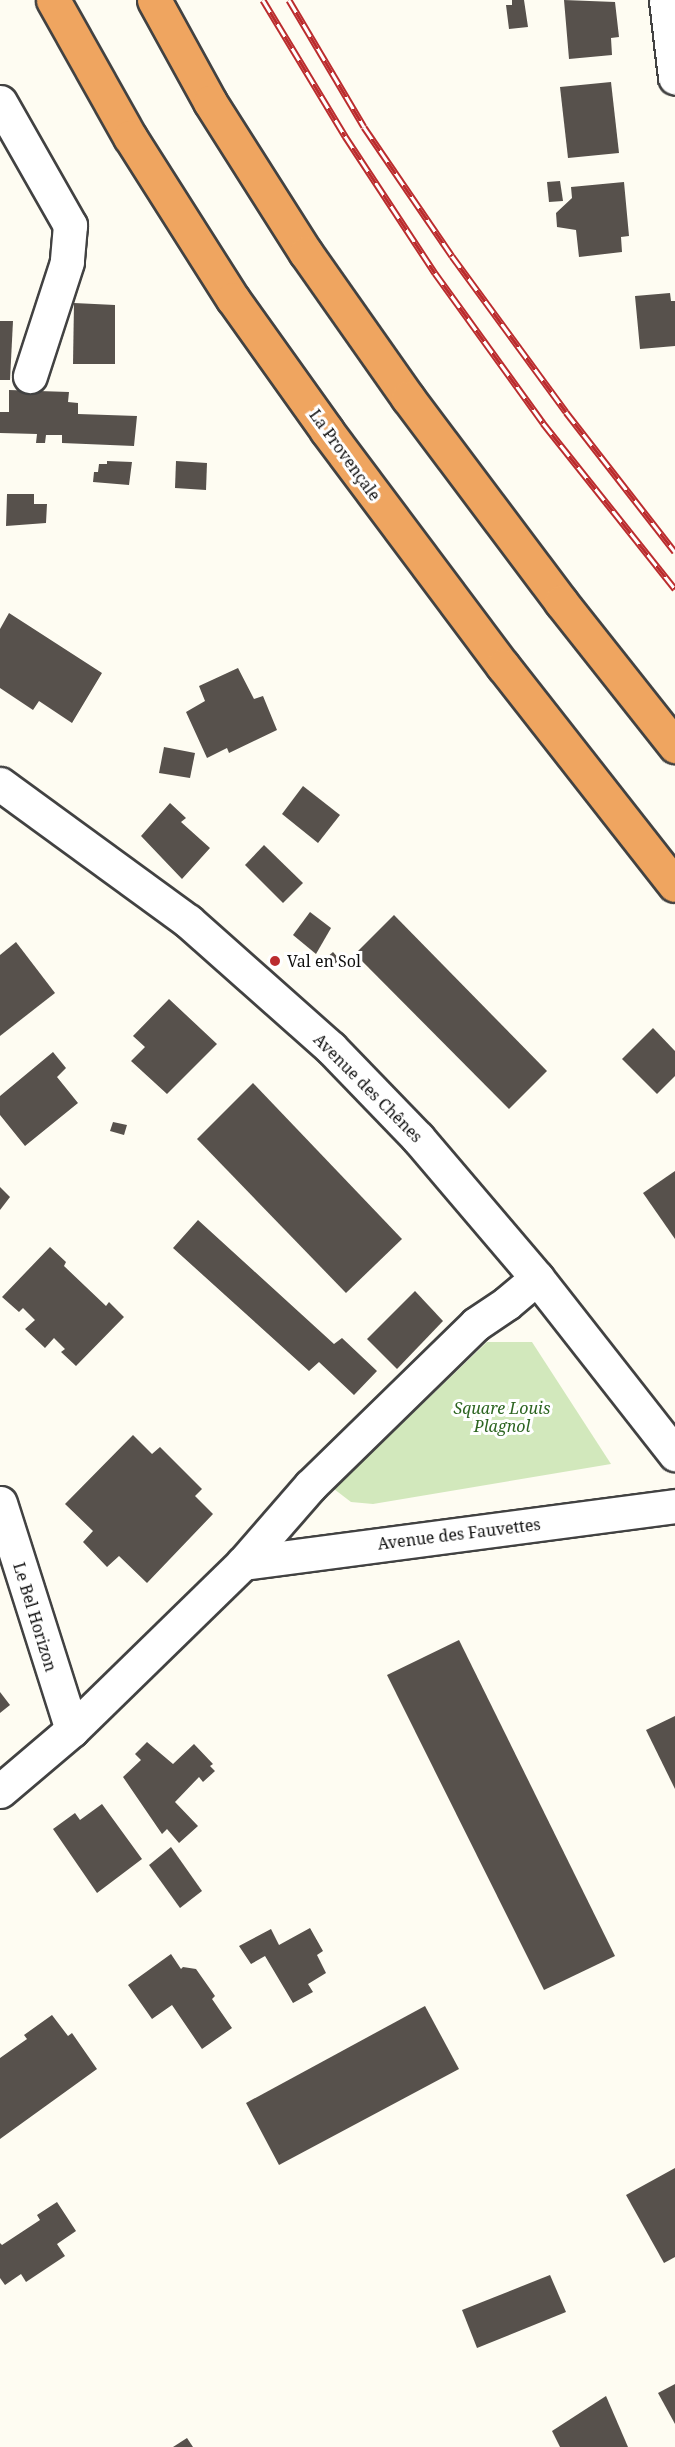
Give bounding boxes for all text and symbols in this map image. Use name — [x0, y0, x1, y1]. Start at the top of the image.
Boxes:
street label: La Provençale — [305, 406, 385, 504]
place label: Val en Sol — [287, 951, 361, 971]
marker: Val en Sol — [268, 954, 282, 968]
street label: Avenue des Chênes — [310, 1030, 426, 1146]
park label: Square Louis Plagnol — [454, 1398, 550, 1436]
street label: Avenue des Fauvettes — [376, 1514, 542, 1554]
street label: Le Bel Horizon — [9, 1560, 61, 1674]

